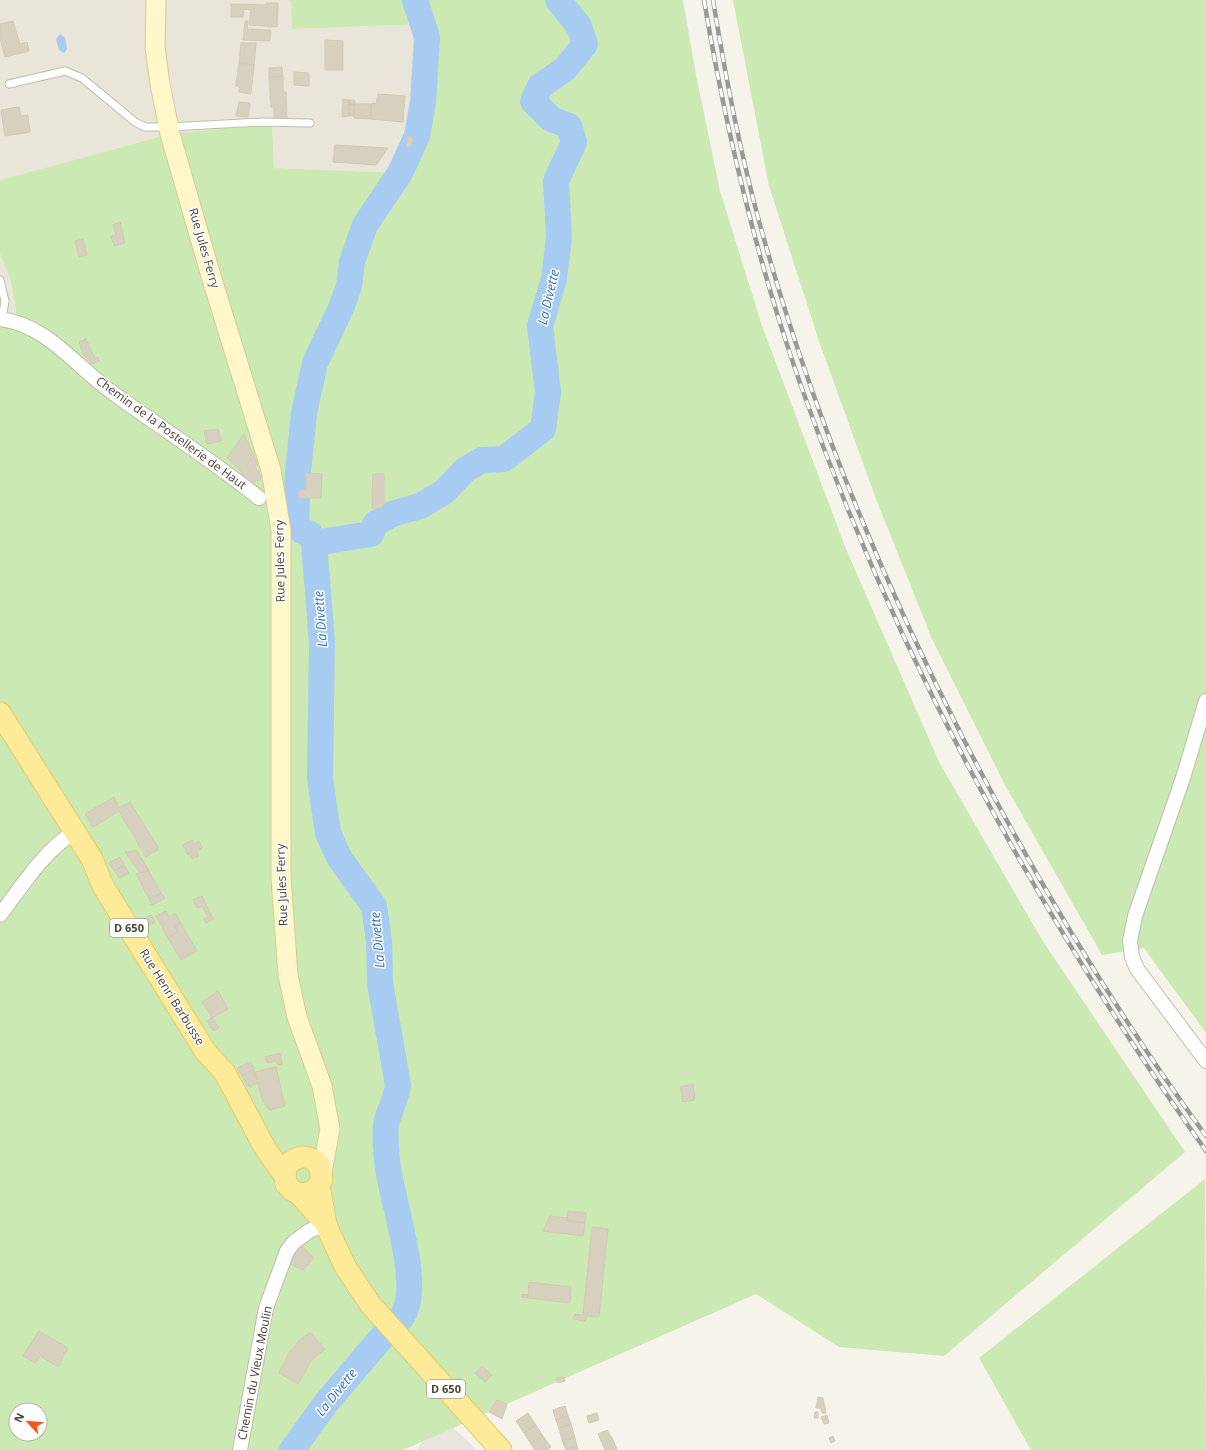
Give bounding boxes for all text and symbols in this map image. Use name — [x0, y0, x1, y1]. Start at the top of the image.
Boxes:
street label: Rue Jules Ferry — [185, 206, 224, 291]
water label: La Divette — [533, 267, 563, 327]
street label: Chemin de la Postellerie de Haut — [93, 372, 250, 493]
street label: Rue Jules Ferry — [270, 519, 289, 602]
water label: La Divette — [309, 590, 331, 648]
street label: Rue Jules Ferry — [272, 842, 291, 927]
water label: La Divette — [366, 911, 388, 969]
road number: D 650 — [110, 919, 148, 937]
street label: Rue Henri Barbusse — [136, 945, 209, 1048]
street label: Chemin du Vieux Moulin — [233, 1304, 276, 1442]
water label: La Divette — [311, 1364, 361, 1420]
road number: D 650 — [427, 1380, 465, 1398]
north arrow — [8, 1402, 48, 1442]
text: N — [10, 1410, 27, 1425]

